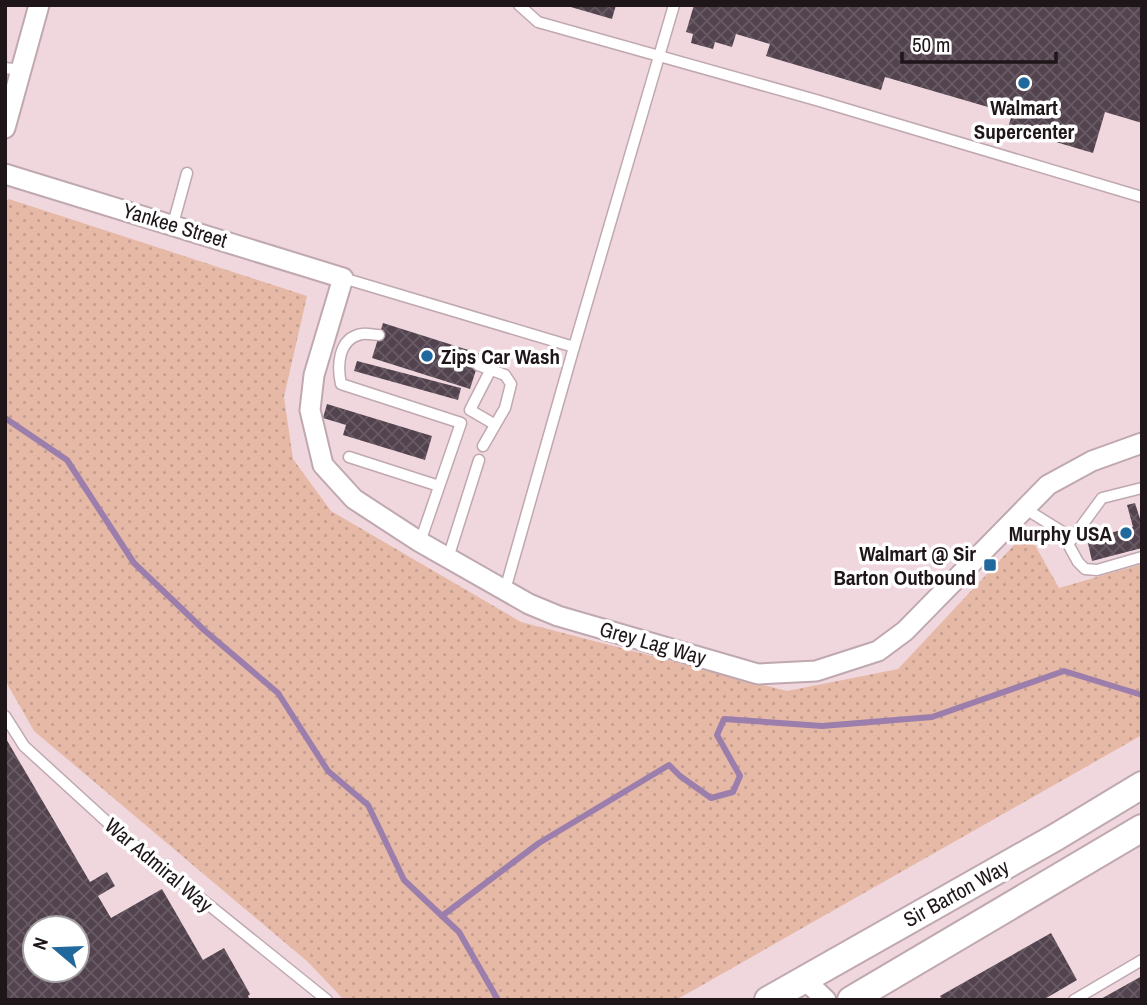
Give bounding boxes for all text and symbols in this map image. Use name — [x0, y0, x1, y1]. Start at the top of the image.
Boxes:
scale bar — [902, 21, 1056, 65]
text: 50 m — [912, 30, 950, 59]
marker: Walmart Supercenter — [1016, 75, 1032, 91]
place label: Walmart Supercenter — [974, 93, 1075, 146]
street label: Yankee Street — [119, 195, 231, 255]
place label: Zips Car Wash — [441, 342, 560, 371]
marker: Zips Car Wash — [419, 348, 435, 364]
place label: Murphy USA — [1009, 519, 1113, 548]
marker: Murphy USA — [1118, 525, 1134, 541]
place label: Walmart @ Sir Barton Outbound — [833, 539, 976, 592]
marker: Walmart @ Sir Barton Outbound — [982, 557, 998, 573]
street label: Grey Lag Way — [596, 614, 710, 672]
street label: War Admiral Way — [99, 811, 219, 919]
street label: Sir Barton Way — [898, 852, 1014, 934]
north arrow — [21, 914, 91, 984]
text: N — [26, 934, 54, 953]

